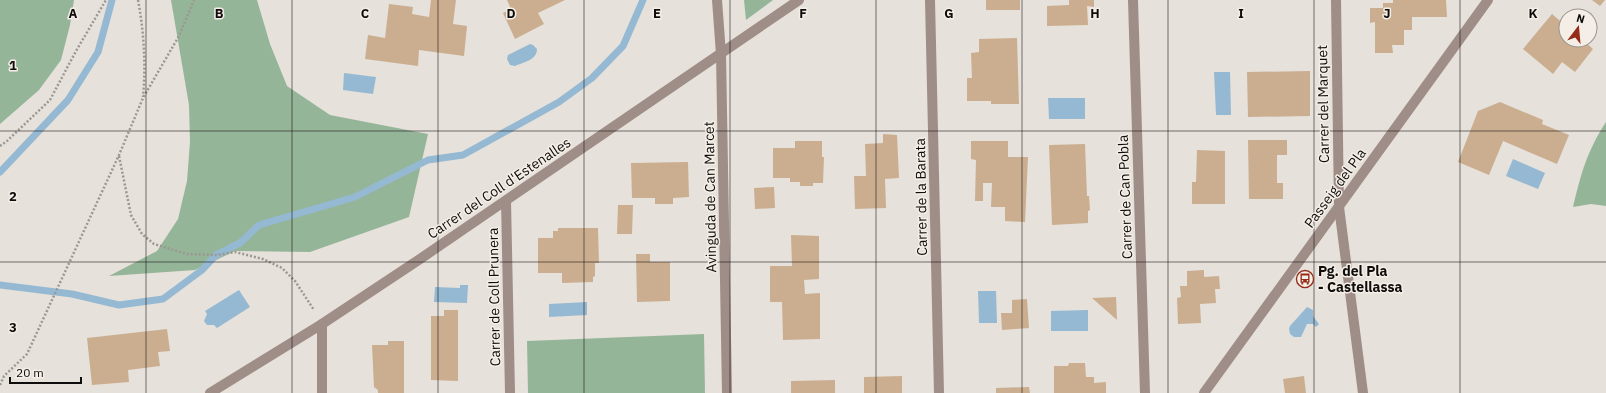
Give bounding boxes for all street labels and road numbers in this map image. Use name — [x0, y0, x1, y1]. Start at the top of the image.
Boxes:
street label: Carrer del Marquet — [1313, 45, 1333, 163]
street label: Avinguda de Can Marcet — [700, 121, 720, 273]
street label: Carrer del Coll d'Estenalles — [424, 133, 574, 243]
street label: Carrer de Can Pobla — [1114, 134, 1136, 260]
street label: Carrer de la Barata — [911, 137, 931, 256]
street label: Passeig del Pla — [1300, 144, 1370, 231]
street label: Carrer de Coll Prunera — [484, 227, 504, 366]

